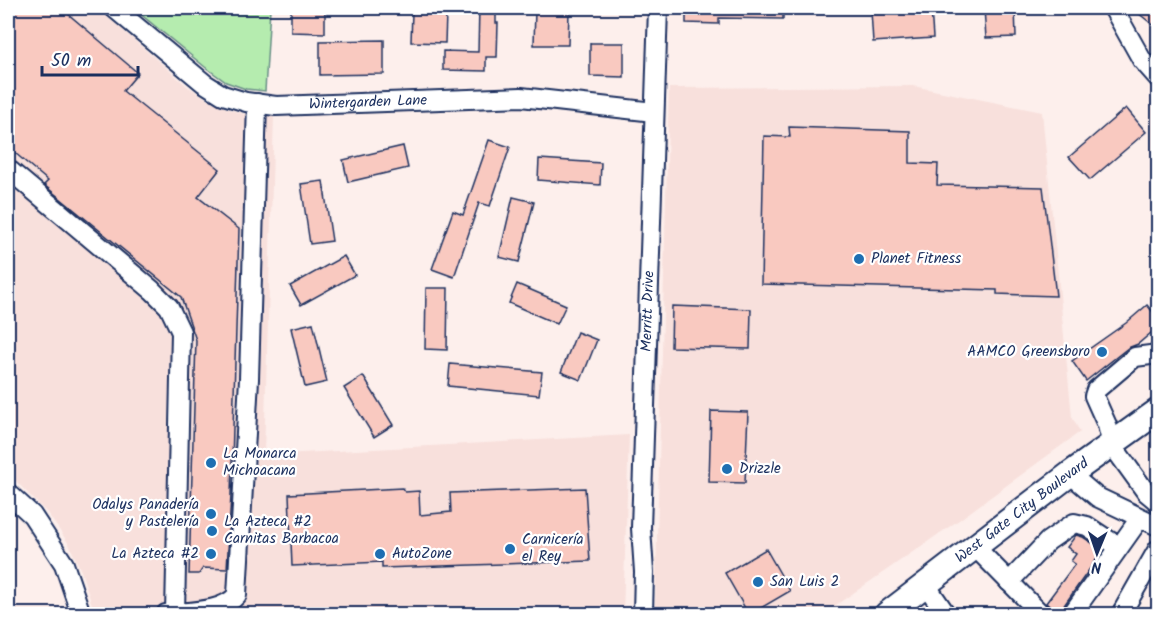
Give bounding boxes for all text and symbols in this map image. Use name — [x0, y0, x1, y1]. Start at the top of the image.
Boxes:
scale bar — [42, 39, 138, 77]
text: 50 m — [51, 47, 91, 76]
street label: Wintergarden Lane — [308, 88, 428, 117]
place label: Planet Fitness — [871, 247, 962, 271]
marker: Planet Fitness — [852, 252, 866, 266]
street label: Merritt Drive — [635, 270, 661, 352]
place label: AAMCO Greensboro — [967, 340, 1090, 364]
marker: AAMCO Greensboro — [1095, 345, 1109, 359]
place label: La Monarca Michoacana — [223, 442, 297, 483]
street label: West Gate City Boulevard — [950, 452, 1094, 570]
marker: La Monarca Michoacana — [204, 456, 218, 470]
place label: Drizzle — [739, 457, 781, 481]
marker: Drizzle — [720, 462, 734, 476]
place label: Odalys Panadería y Pastelería — [92, 493, 199, 534]
marker: Odalys Panadería y Pastelería — [204, 507, 218, 521]
place label: La Azteca #2 Carnitas Barbacoa — [224, 510, 339, 551]
north arrow — [1067, 523, 1127, 583]
marker: La Azteca #2 Carnitas Barbacoa — [205, 524, 219, 538]
place label: Carnicería el Rey — [522, 528, 584, 569]
place label: La Azteca #2 — [111, 542, 199, 566]
place label: AutoZone — [392, 542, 452, 566]
marker: Carnicería el Rey — [503, 542, 517, 556]
marker: La Azteca #2 — [204, 547, 218, 561]
marker: AutoZone — [373, 547, 387, 561]
text: N — [1091, 554, 1102, 579]
place label: San Luis 2 — [770, 570, 839, 594]
marker: San Luis 2 — [751, 575, 765, 589]

